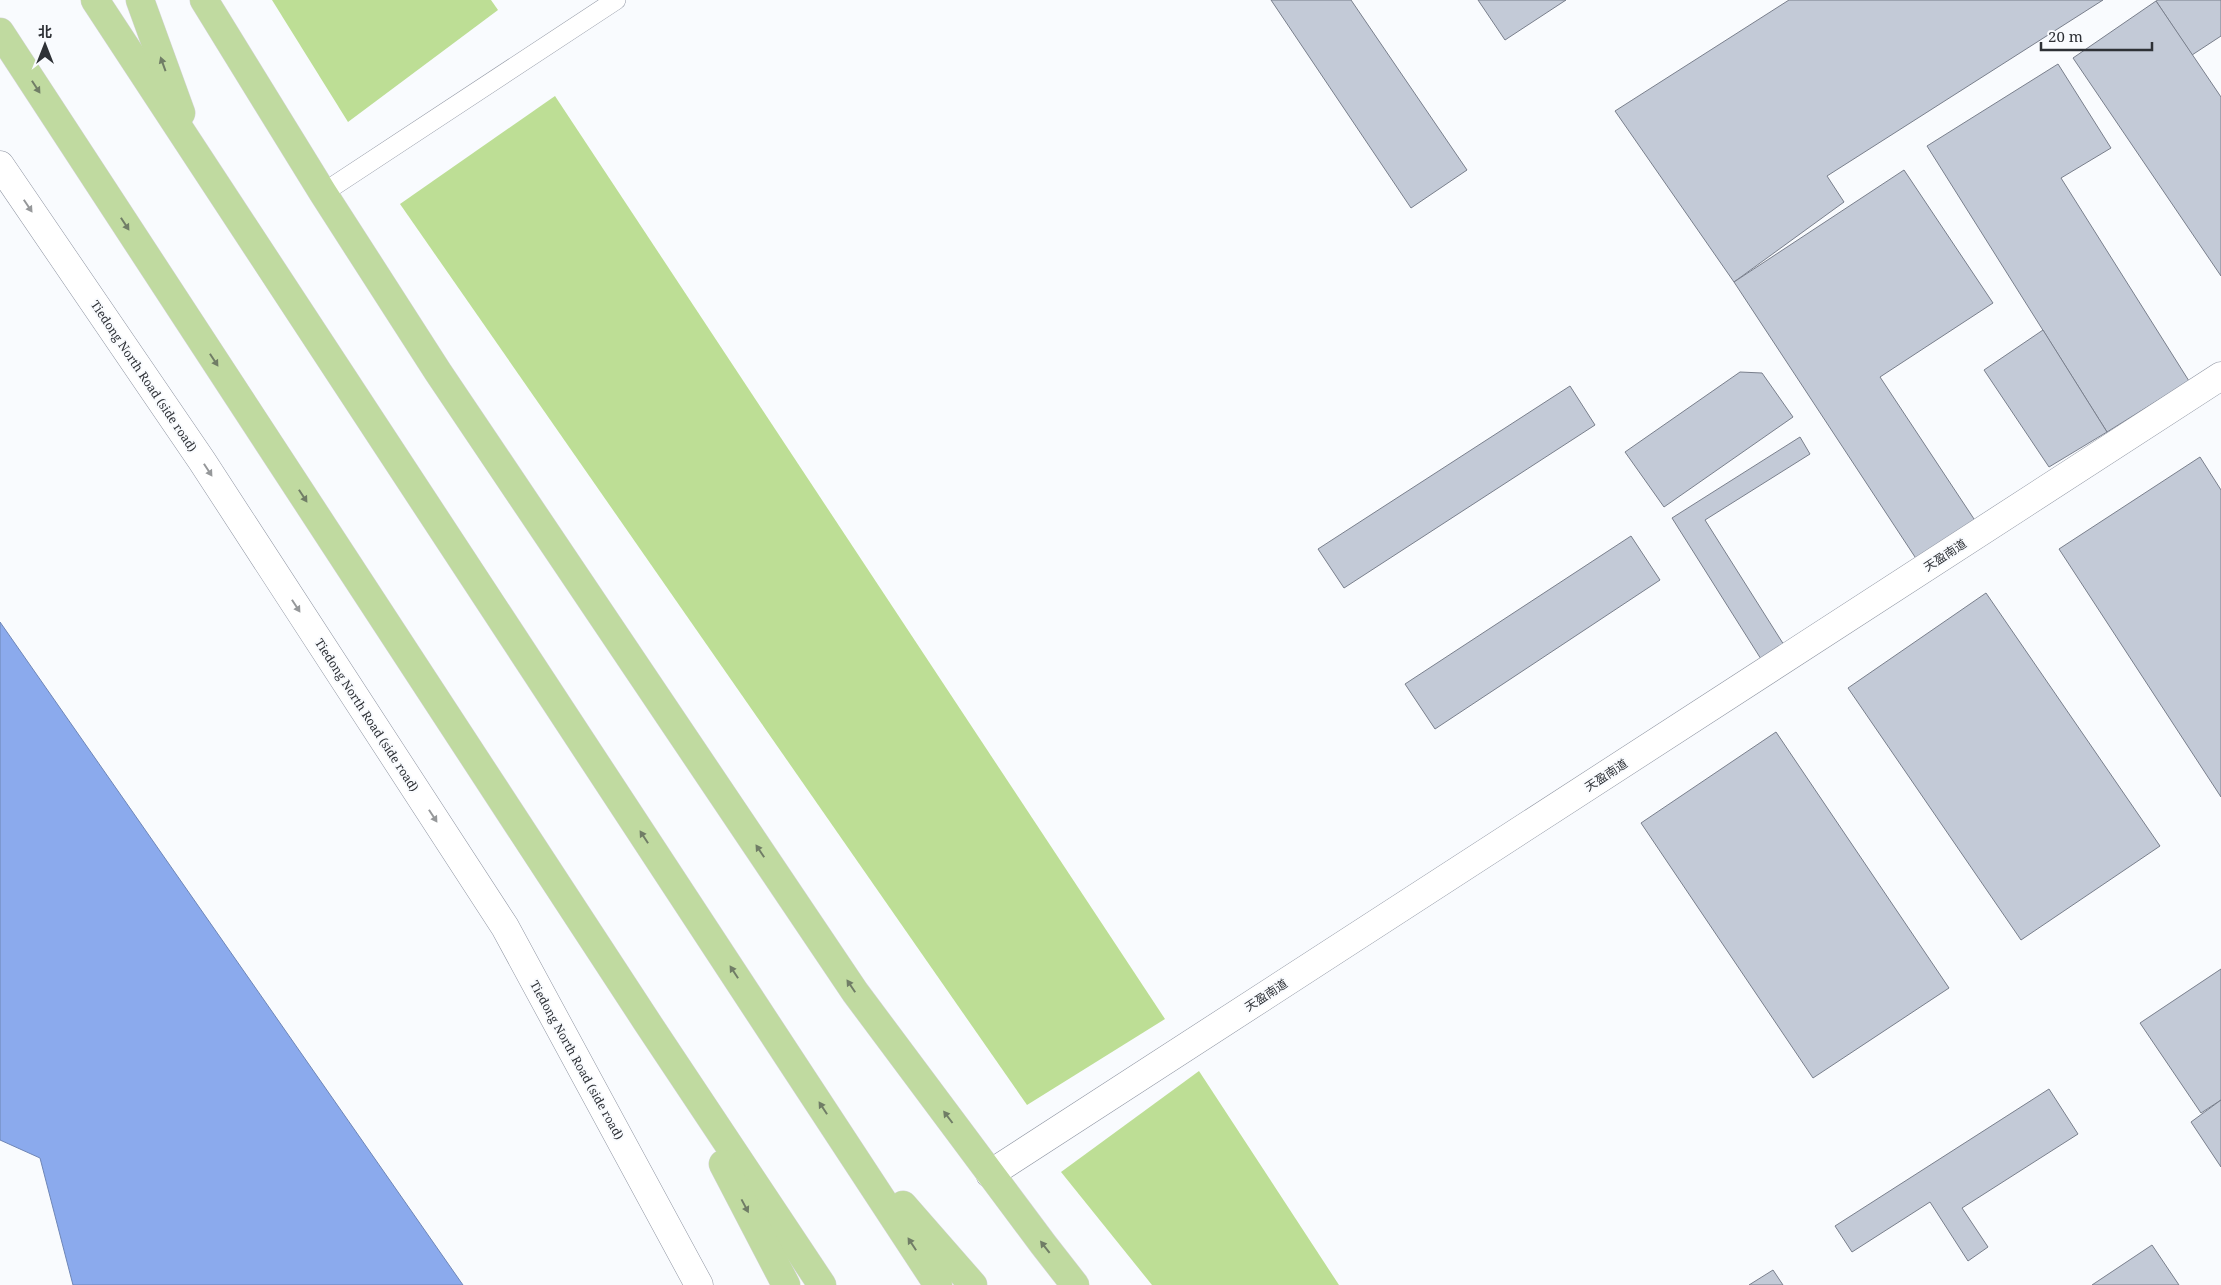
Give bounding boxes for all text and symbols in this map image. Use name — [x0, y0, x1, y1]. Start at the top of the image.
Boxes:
north arrow — [20, 20, 70, 70]
scale bar — [2041, 20, 2152, 52]
text: 北 — [38, 22, 52, 41]
text: 20 m — [2048, 26, 2083, 46]
one-way arrow — [159, 56, 167, 71]
one-way arrow — [31, 81, 41, 94]
one-way arrow — [23, 199, 32, 212]
one-way arrow — [120, 217, 130, 230]
street label: Tiedong North Road (side road) — [87, 297, 201, 455]
one-way arrow — [209, 353, 219, 366]
one-way arrow — [203, 463, 213, 477]
one-way arrow — [298, 489, 308, 502]
street label: 天盈南道 — [1920, 535, 1970, 575]
one-way arrow — [292, 600, 301, 613]
street label: Tiedong North Road (side road) — [311, 635, 423, 795]
street label: 天盈南道 — [1581, 755, 1631, 795]
one-way arrow — [428, 809, 437, 822]
one-way arrow — [640, 830, 649, 843]
one-way arrow — [755, 845, 765, 858]
one-way arrow — [729, 966, 739, 979]
street label: 天盈南道 — [1241, 975, 1291, 1015]
street label: Tiedong North Road (side road) — [526, 978, 628, 1142]
one-way arrow — [846, 979, 856, 993]
one-way arrow — [818, 1101, 828, 1115]
one-way arrow — [942, 1111, 953, 1124]
one-way arrow — [741, 1198, 749, 1213]
one-way arrow — [907, 1237, 917, 1251]
one-way arrow — [1039, 1241, 1050, 1254]

